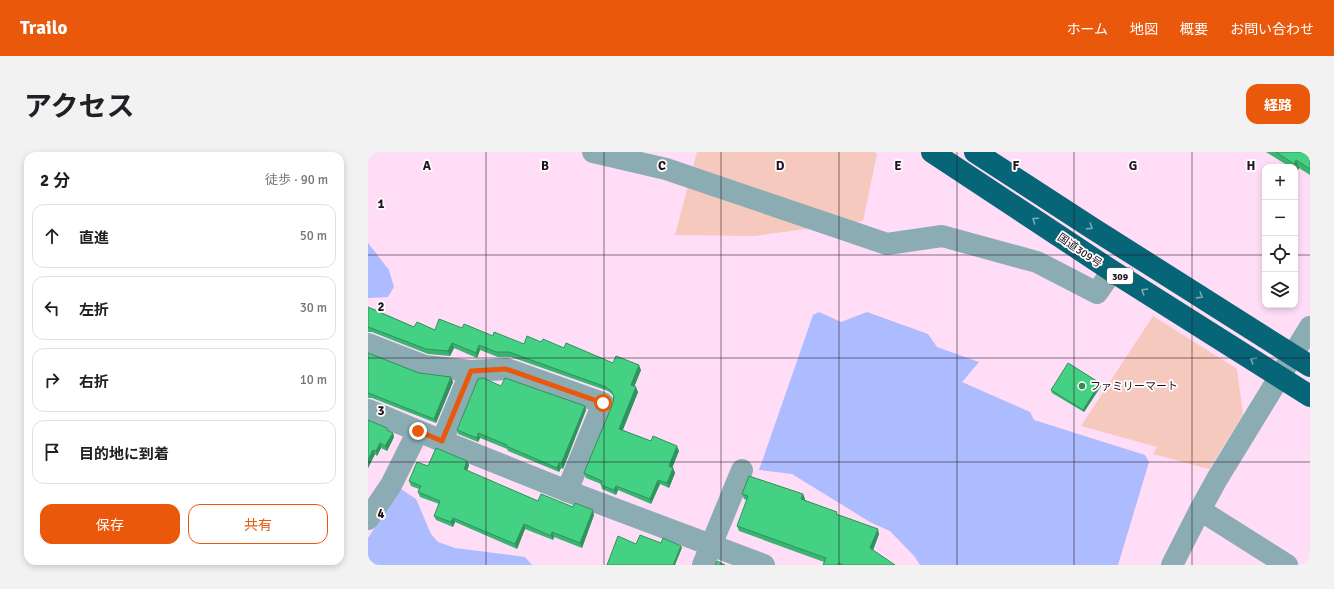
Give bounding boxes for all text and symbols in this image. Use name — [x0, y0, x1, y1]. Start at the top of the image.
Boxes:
text: Trailo — [20, 16, 67, 40]
text: ホーム — [1066, 21, 1108, 38]
text: 地図 — [1130, 21, 1158, 38]
text: 概要 — [1180, 21, 1208, 38]
text: お問い合わせ — [1230, 21, 1314, 38]
button: 経路 — [1246, 84, 1310, 124]
text: アクセス — [24, 90, 135, 124]
text: A — [423, 158, 432, 174]
text: B — [541, 158, 549, 174]
text: C — [658, 158, 666, 174]
text: D — [776, 158, 785, 174]
text: E — [894, 158, 902, 174]
text: F — [1013, 158, 1020, 174]
text: G — [1129, 158, 1137, 174]
text: H — [1247, 158, 1255, 174]
map controls — [1262, 164, 1298, 308]
button: + — [1262, 164, 1298, 200]
text: 2 分 — [40, 170, 70, 191]
text: 徒歩 · 90 m — [265, 172, 328, 188]
text: 1 — [377, 196, 385, 212]
button: − — [1262, 200, 1298, 236]
one-way arrow — [1032, 217, 1039, 225]
one-way arrow — [1086, 222, 1093, 229]
icon: ahead — [41, 225, 63, 247]
text: 50 m — [300, 228, 327, 244]
text: 直進 — [79, 229, 109, 247]
street label: 国道309号 — [1055, 231, 1104, 270]
button: locate — [1262, 236, 1298, 272]
road number: 309 — [1107, 268, 1133, 284]
button: layers — [1262, 272, 1298, 308]
one-way arrow — [1141, 289, 1148, 296]
one-way arrow — [1196, 291, 1203, 299]
icon: left — [41, 297, 63, 319]
text: 2 — [377, 299, 385, 315]
text: 30 m — [300, 300, 327, 316]
text: 左折 — [79, 301, 109, 319]
one-way arrow — [1250, 358, 1257, 365]
icon: right — [41, 369, 63, 391]
text: 10 m — [300, 372, 327, 388]
text: 右折 — [79, 373, 109, 391]
place label: ファミリーマート — [1090, 380, 1178, 393]
marker: ファミリーマート — [1077, 381, 1087, 391]
route start — [594, 394, 612, 412]
text: 3 — [377, 403, 385, 419]
route end — [409, 422, 427, 440]
icon: arrive — [41, 441, 63, 463]
text: 目的地に到着 — [79, 445, 169, 463]
button: 保存 — [40, 504, 180, 544]
button: 共有 — [188, 504, 328, 544]
text: 4 — [377, 506, 385, 522]

